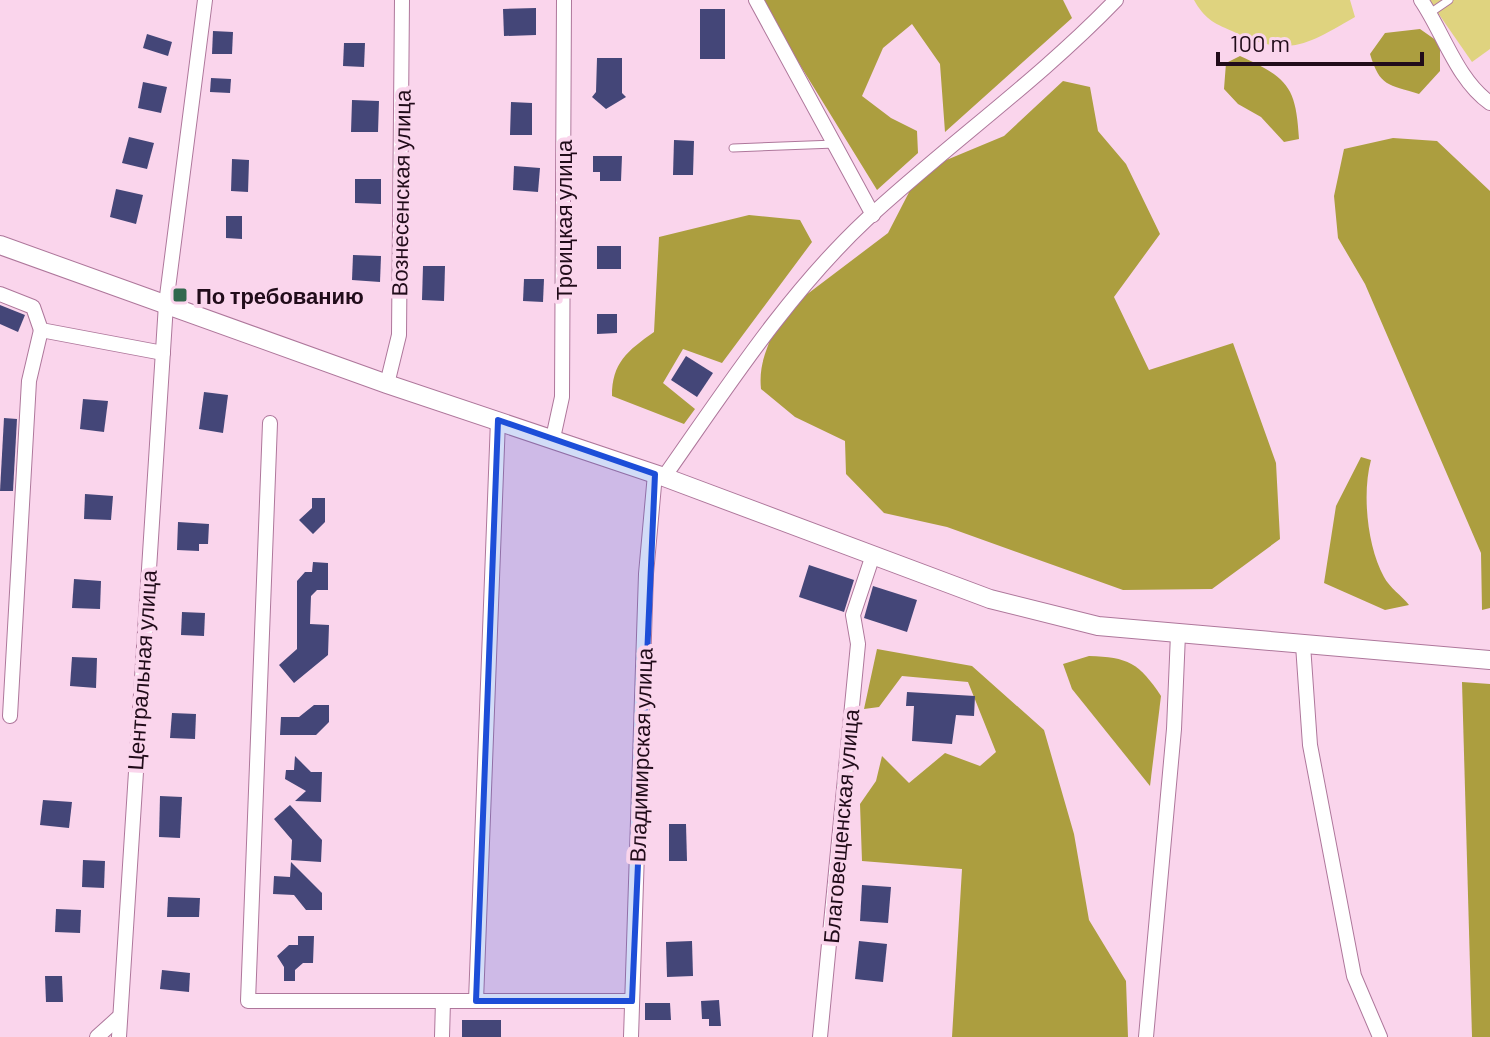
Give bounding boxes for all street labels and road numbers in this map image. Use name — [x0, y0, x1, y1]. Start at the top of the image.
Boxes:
street label: Вознесенская улица — [385, 89, 416, 297]
street label: Троицкая улица — [550, 139, 577, 300]
street label: Центральная улица — [121, 568, 162, 771]
street label: Владимирская улица — [623, 647, 658, 863]
street label: Благовещенская улица — [817, 707, 864, 944]

